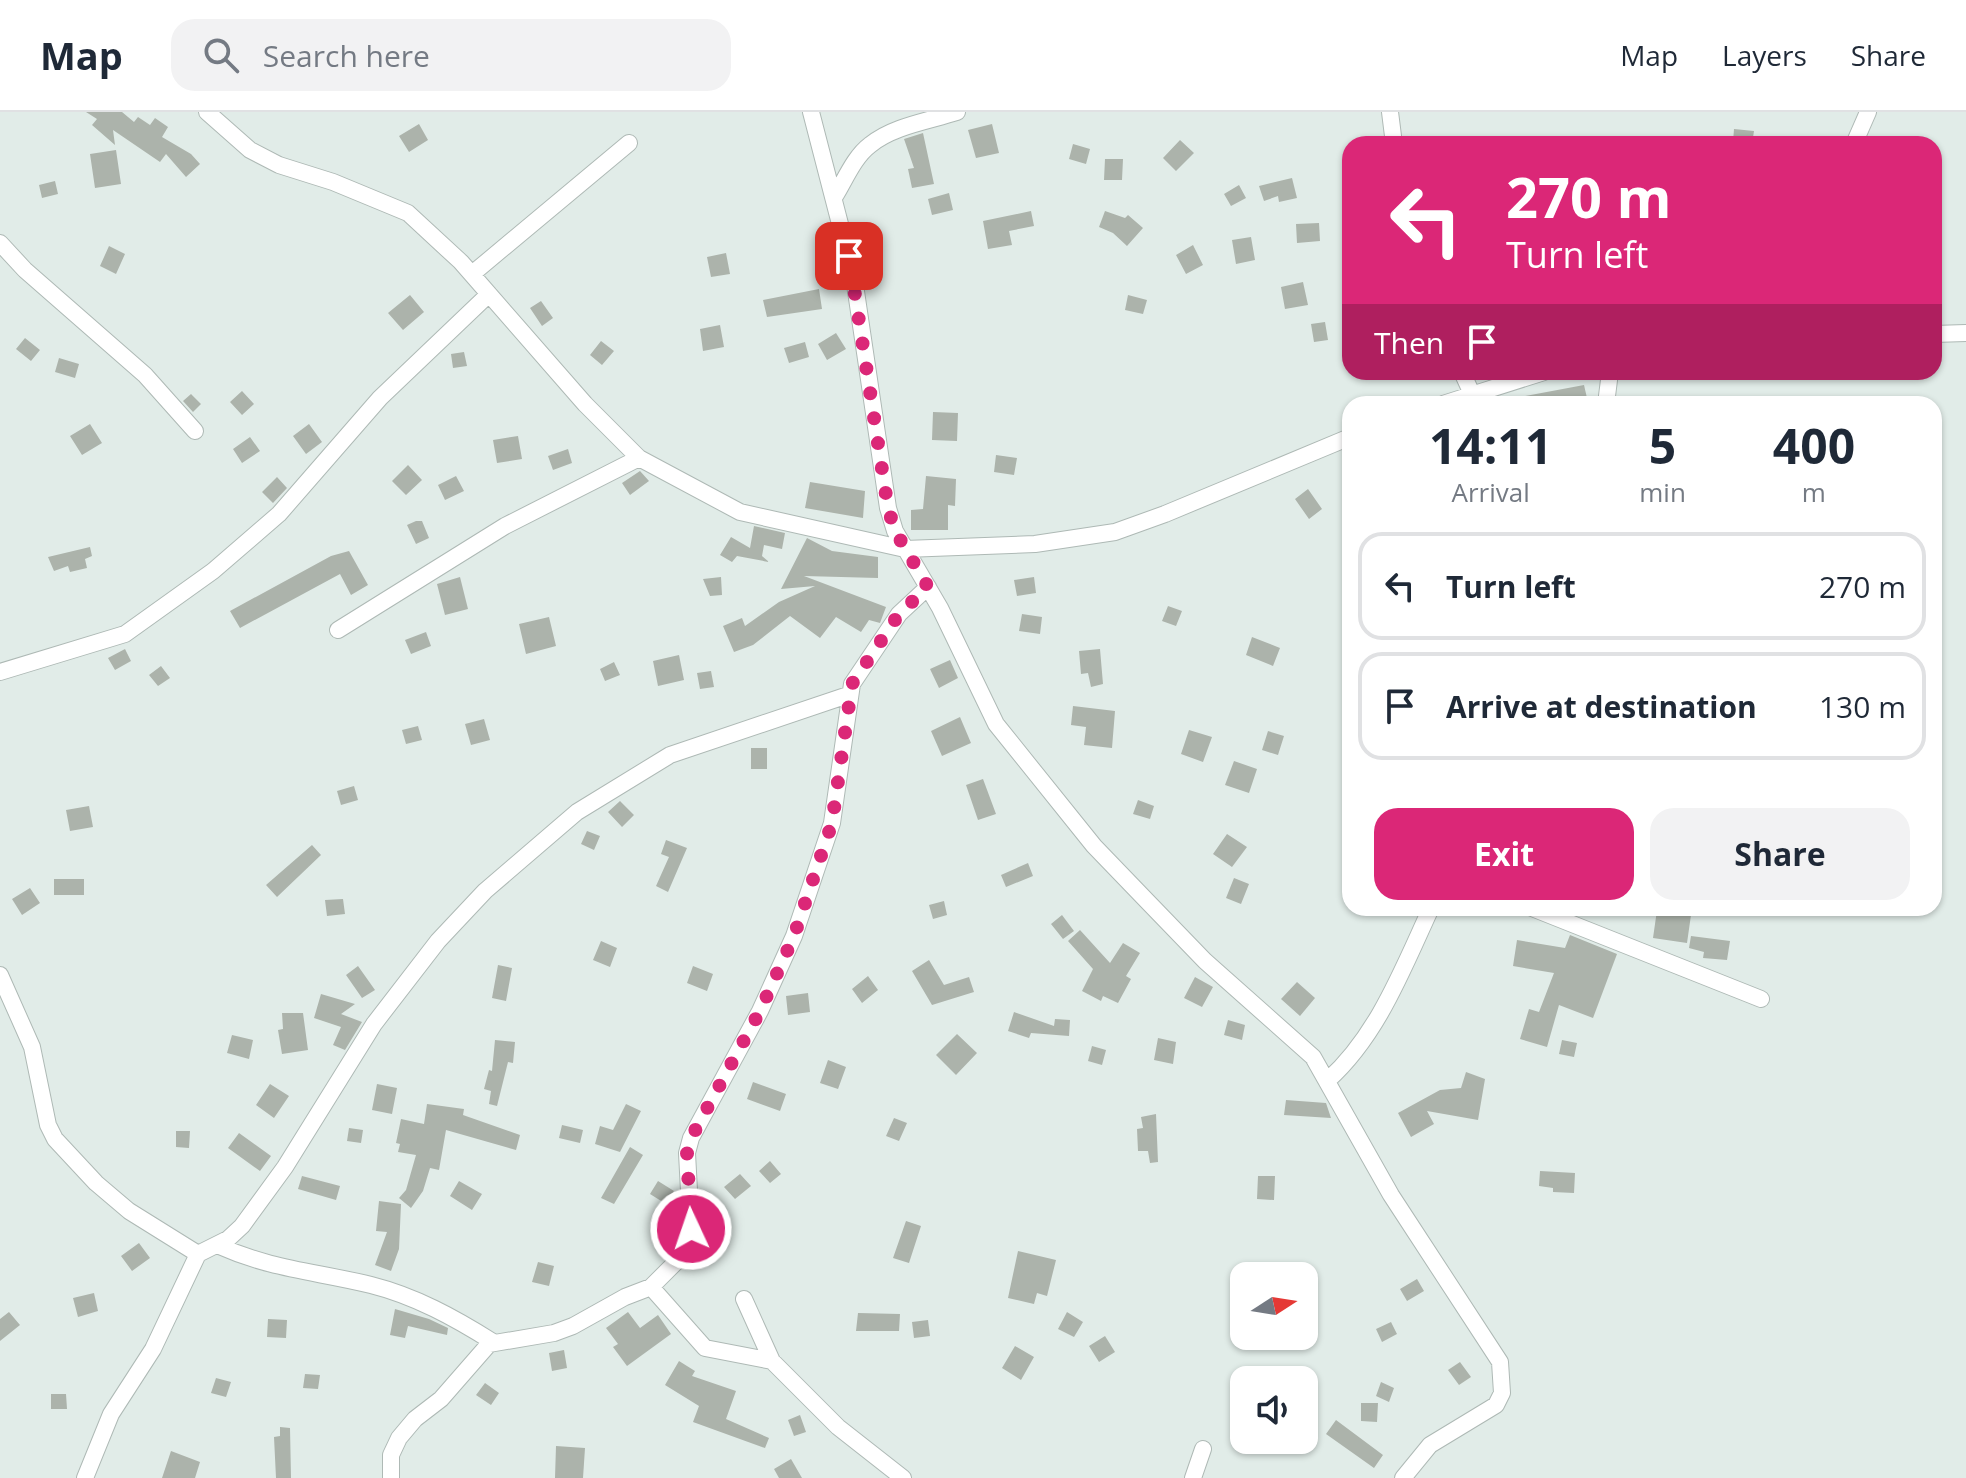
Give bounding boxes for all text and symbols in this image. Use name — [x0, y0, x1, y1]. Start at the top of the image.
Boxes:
search box — [171, 19, 731, 91]
text: Map — [40, 29, 123, 81]
icon: search — [199, 33, 243, 77]
text: Search here — [263, 35, 430, 76]
text: Map — [1620, 36, 1678, 74]
text: Layers — [1722, 36, 1807, 74]
text: Share — [1851, 36, 1926, 74]
text: 270 m — [1506, 158, 1672, 234]
icon: left — [1374, 168, 1478, 272]
pin — [815, 222, 883, 290]
text: Turn left — [1506, 230, 1648, 279]
icon: arrive — [827, 234, 871, 278]
icon: arrive — [1460, 320, 1504, 364]
text: Then — [1374, 322, 1444, 363]
text: 14:11 — [1429, 413, 1552, 478]
text: 5 — [1649, 413, 1676, 478]
text: 400 — [1773, 413, 1855, 478]
text: Arrival — [1451, 474, 1530, 510]
text: min — [1639, 474, 1686, 510]
text: m — [1802, 474, 1826, 510]
icon: left — [1378, 564, 1422, 608]
text: Turn left — [1446, 566, 1576, 607]
text: 270 m — [1819, 566, 1906, 607]
icon: arrive — [1378, 684, 1422, 728]
text: Arrive at destination — [1446, 686, 1757, 727]
text: 130 m — [1819, 686, 1906, 727]
button: Exit — [1374, 808, 1634, 900]
button: Share — [1650, 808, 1910, 900]
position arrow — [649, 1187, 733, 1271]
north arrow — [1230, 1262, 1318, 1350]
map controls — [1230, 1262, 1318, 1454]
button: sound — [1230, 1366, 1318, 1454]

